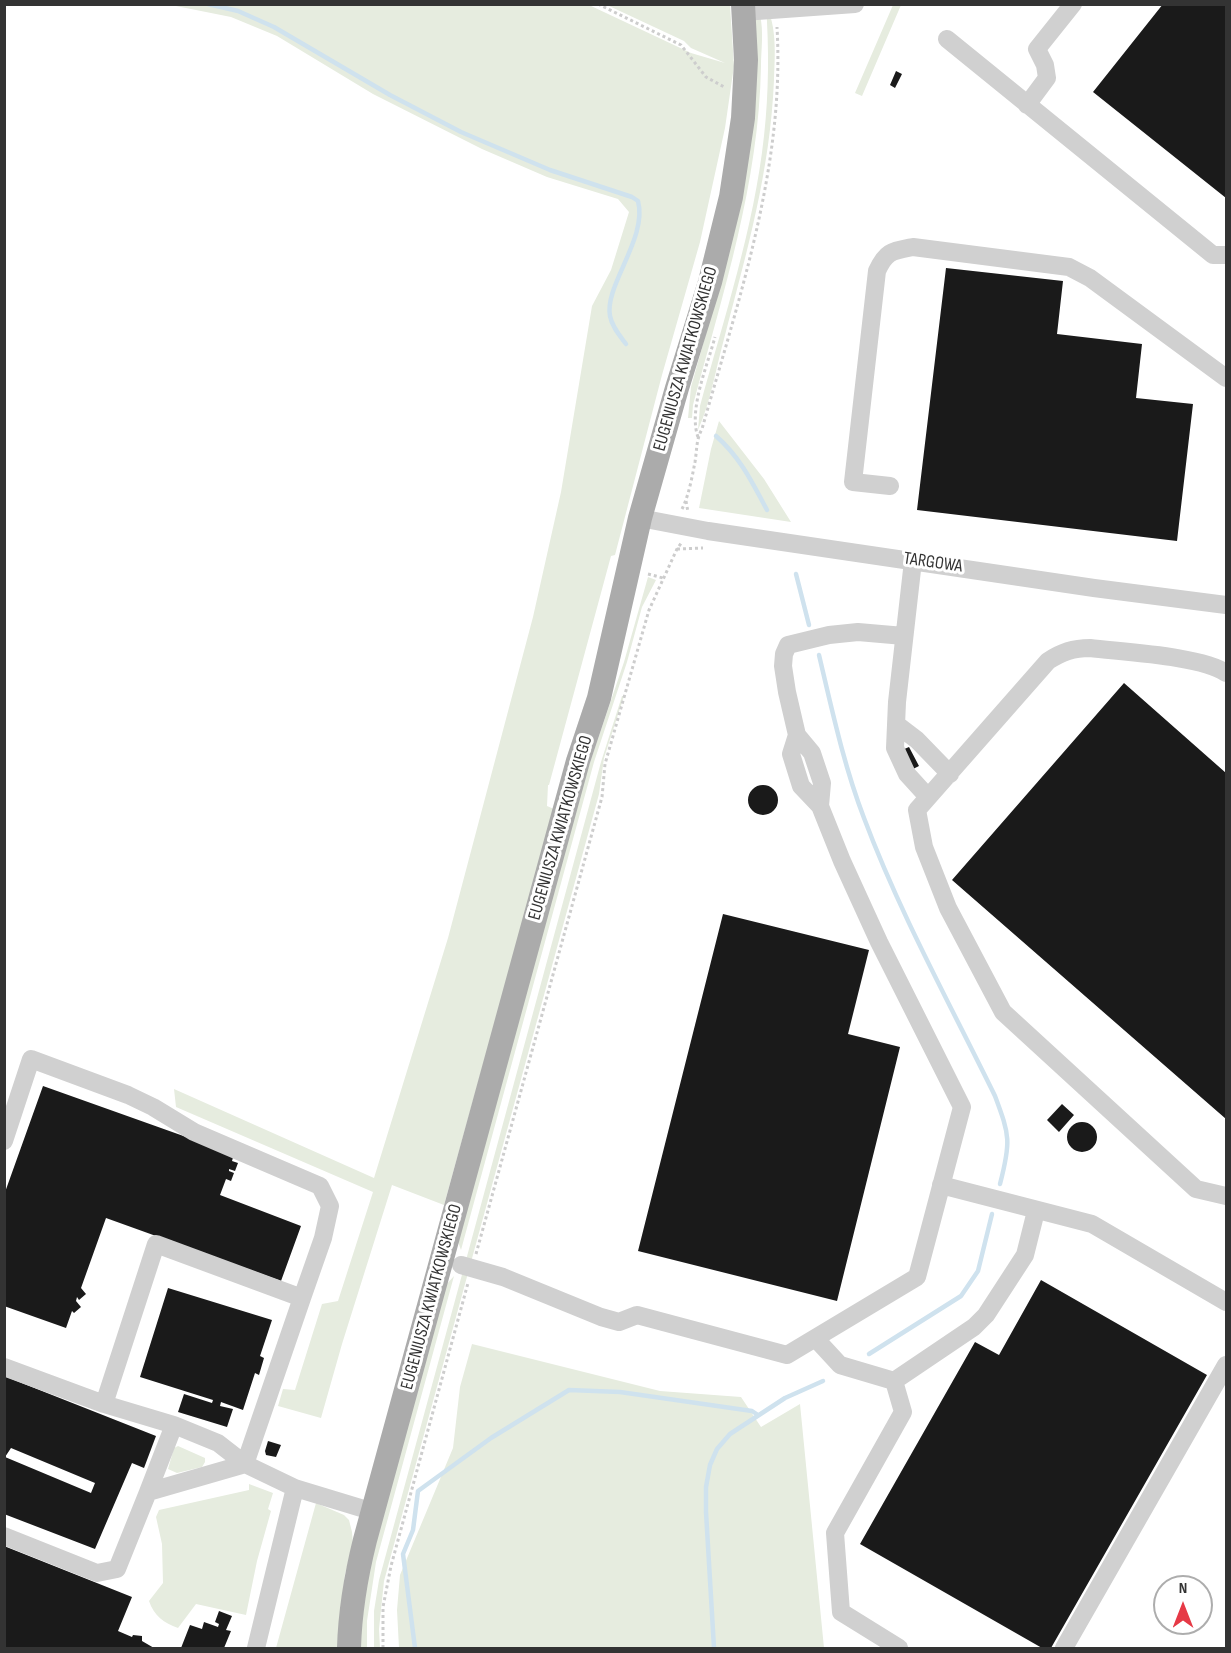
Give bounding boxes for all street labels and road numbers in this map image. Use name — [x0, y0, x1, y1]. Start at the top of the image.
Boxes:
street label: EUGENIUSZA KWIATKOWSKIEGO — [649, 264, 723, 454]
street label: TARGOWA — [902, 548, 964, 578]
street label: EUGENIUSZA KWIATKOWSKIEGO — [524, 733, 598, 923]
street label: EUGENIUSZA KWIATKOWSKIEGO — [397, 1202, 467, 1392]

